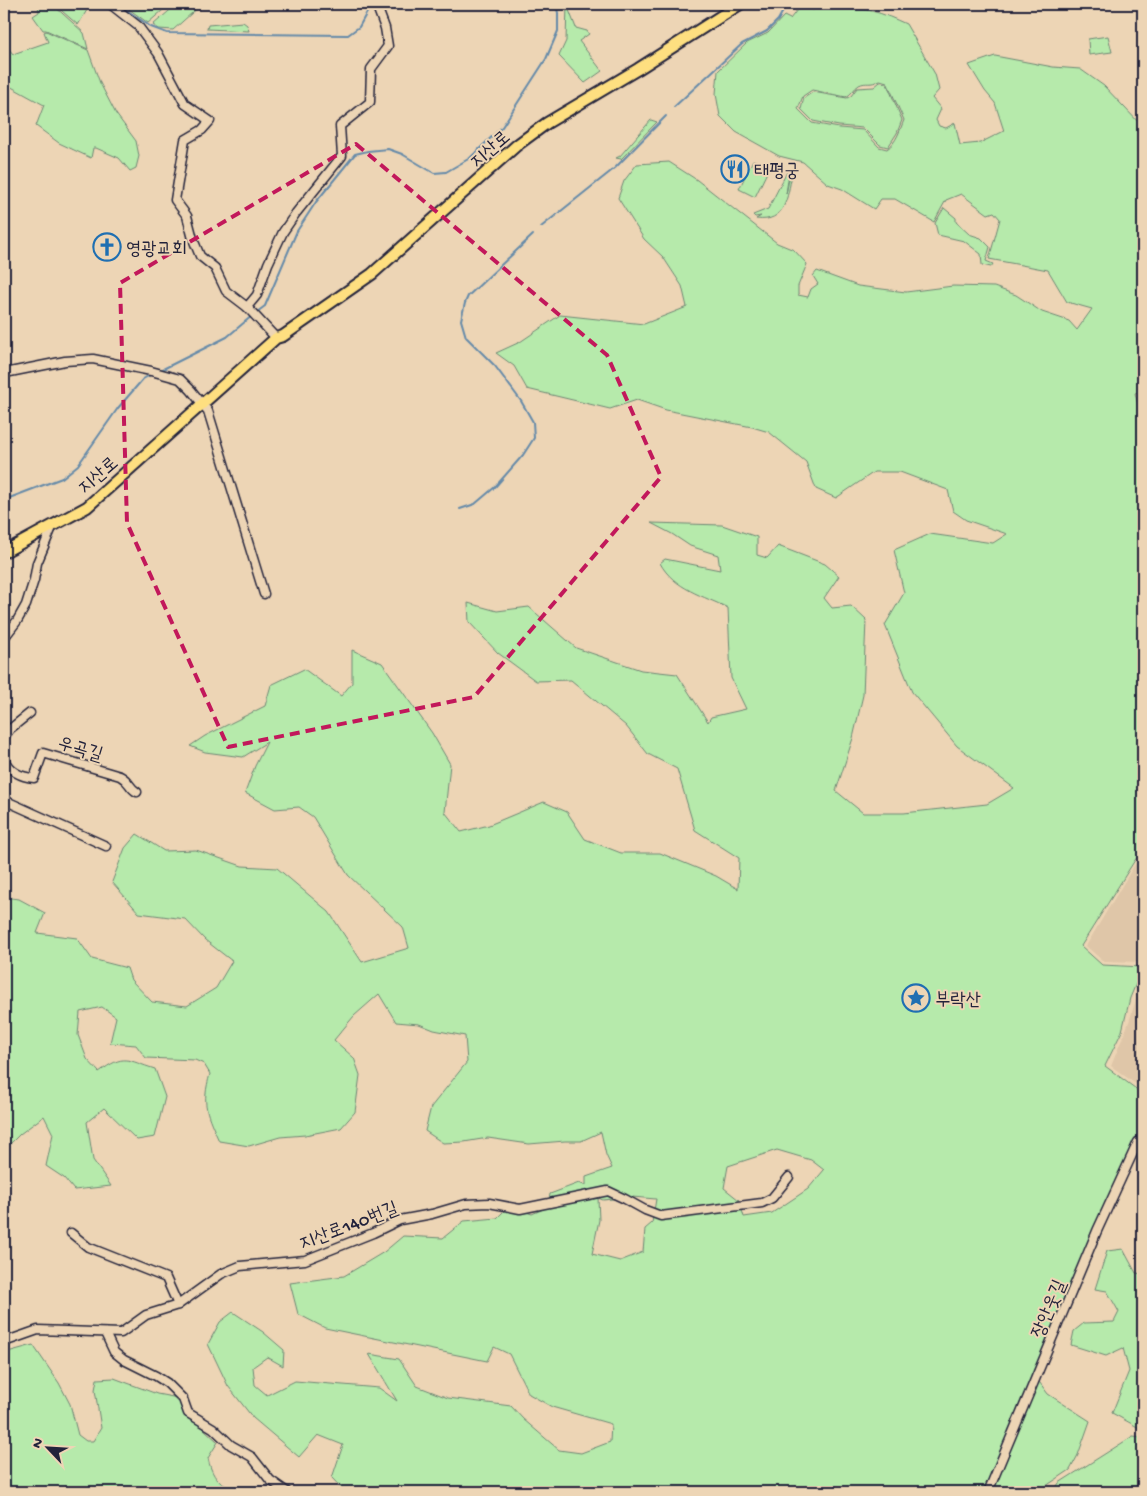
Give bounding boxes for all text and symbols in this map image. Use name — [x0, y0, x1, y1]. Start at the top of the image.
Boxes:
street label: 지산로 — [466, 127, 516, 174]
restaurant icon: 태평궁 — [720, 154, 750, 184]
place label: 태평궁 — [754, 161, 800, 184]
church icon: 영광교회 — [92, 232, 122, 262]
place label: 영광교회 — [126, 239, 187, 262]
street label: 지산로 — [74, 453, 124, 500]
street label: 우곡길 — [55, 733, 105, 768]
place icon: 부락산 — [901, 983, 931, 1013]
place label: 부락산 — [935, 990, 981, 1013]
street label: 지산로140번길 — [297, 1198, 402, 1257]
street label: 장안웃길 — [1028, 1277, 1073, 1342]
north arrow — [22, 1424, 72, 1474]
text: N — [29, 1436, 48, 1451]

